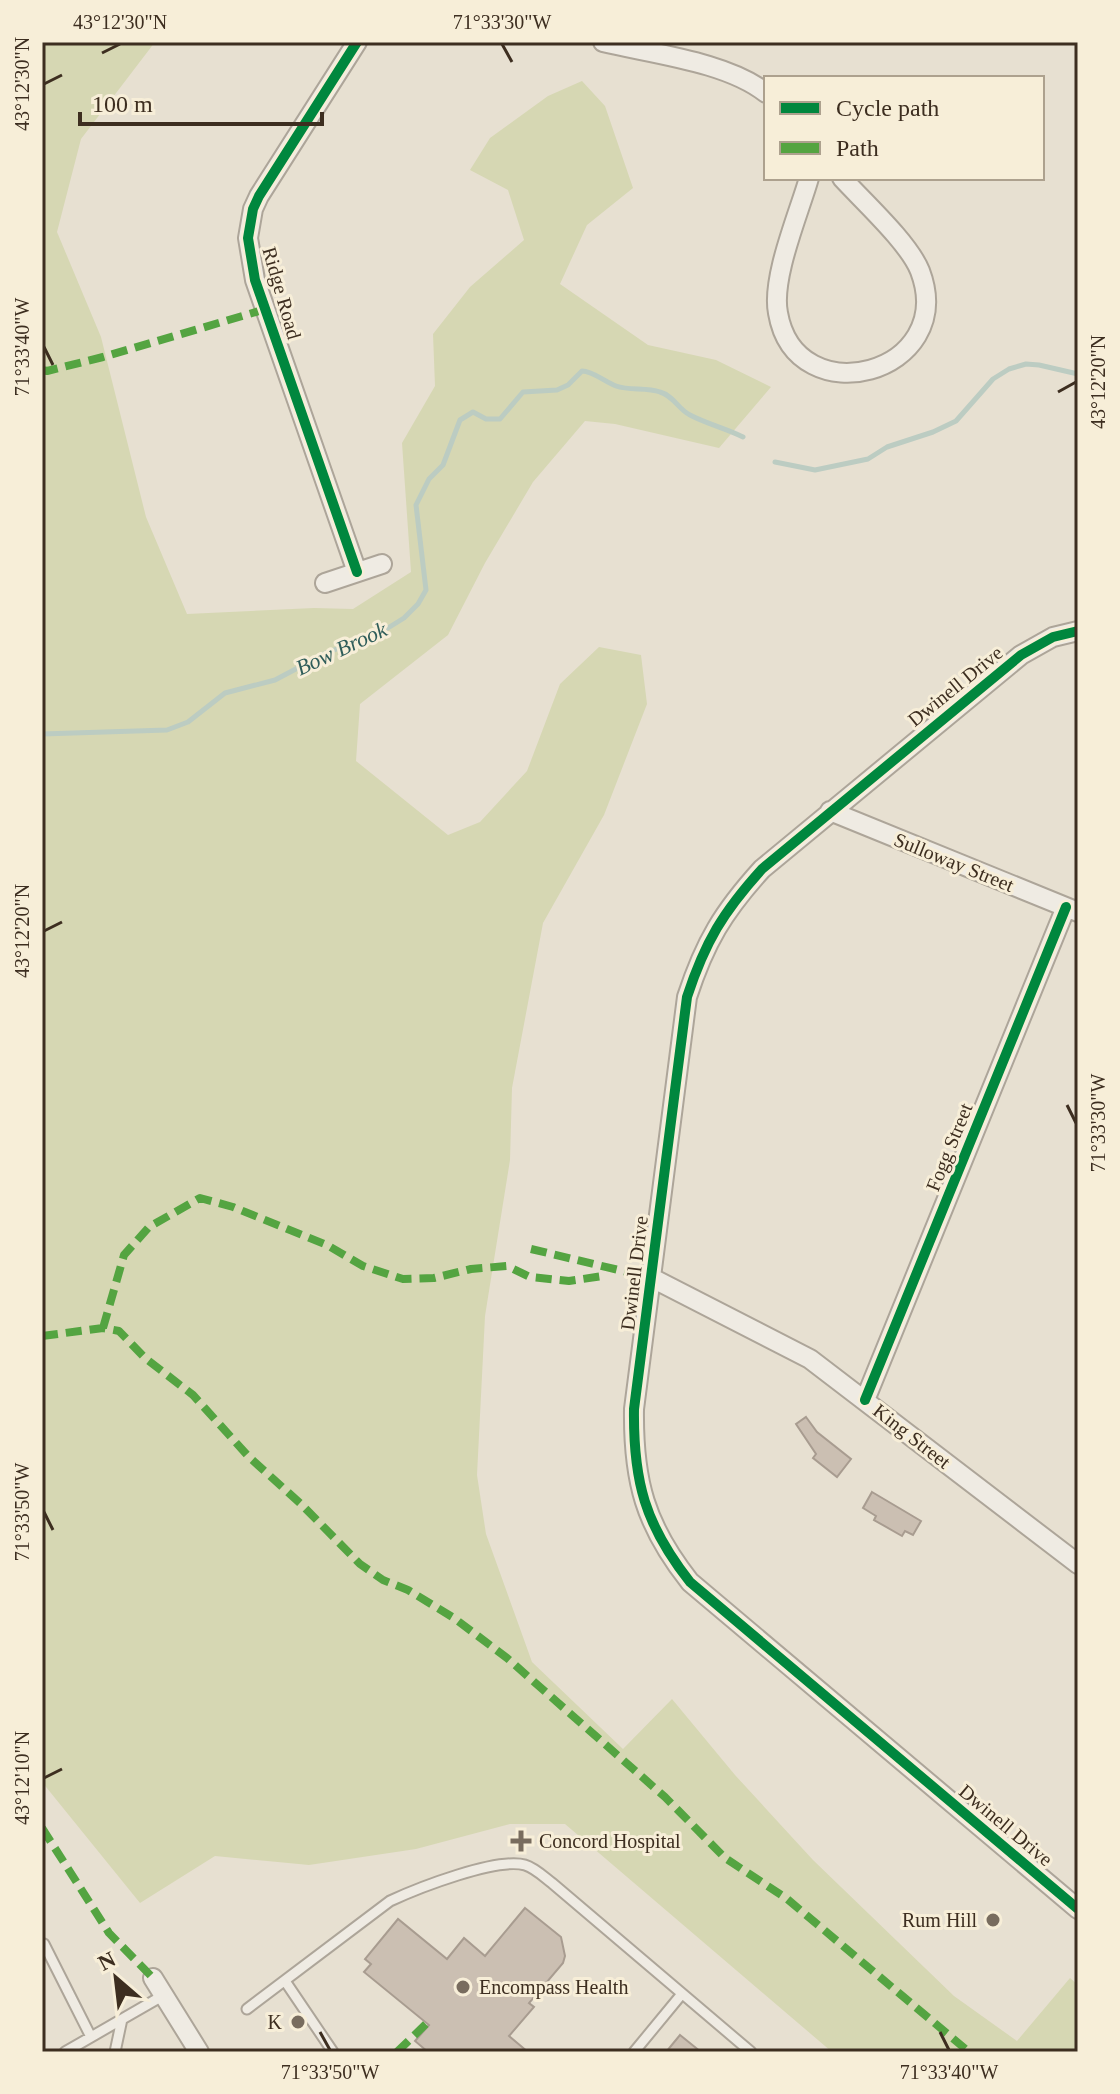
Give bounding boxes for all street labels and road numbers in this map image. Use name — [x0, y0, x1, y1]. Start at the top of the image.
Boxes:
street label: Ridge Road — [257, 244, 306, 342]
street label: Dwinell Drive — [903, 641, 1007, 731]
street label: Sulloway Street — [891, 828, 1017, 897]
street label: Fogg Street — [921, 1099, 978, 1195]
street label: Dwinell Drive — [616, 1214, 652, 1331]
street label: King Street — [868, 1399, 955, 1474]
street label: Dwinell Drive — [955, 1780, 1057, 1870]

